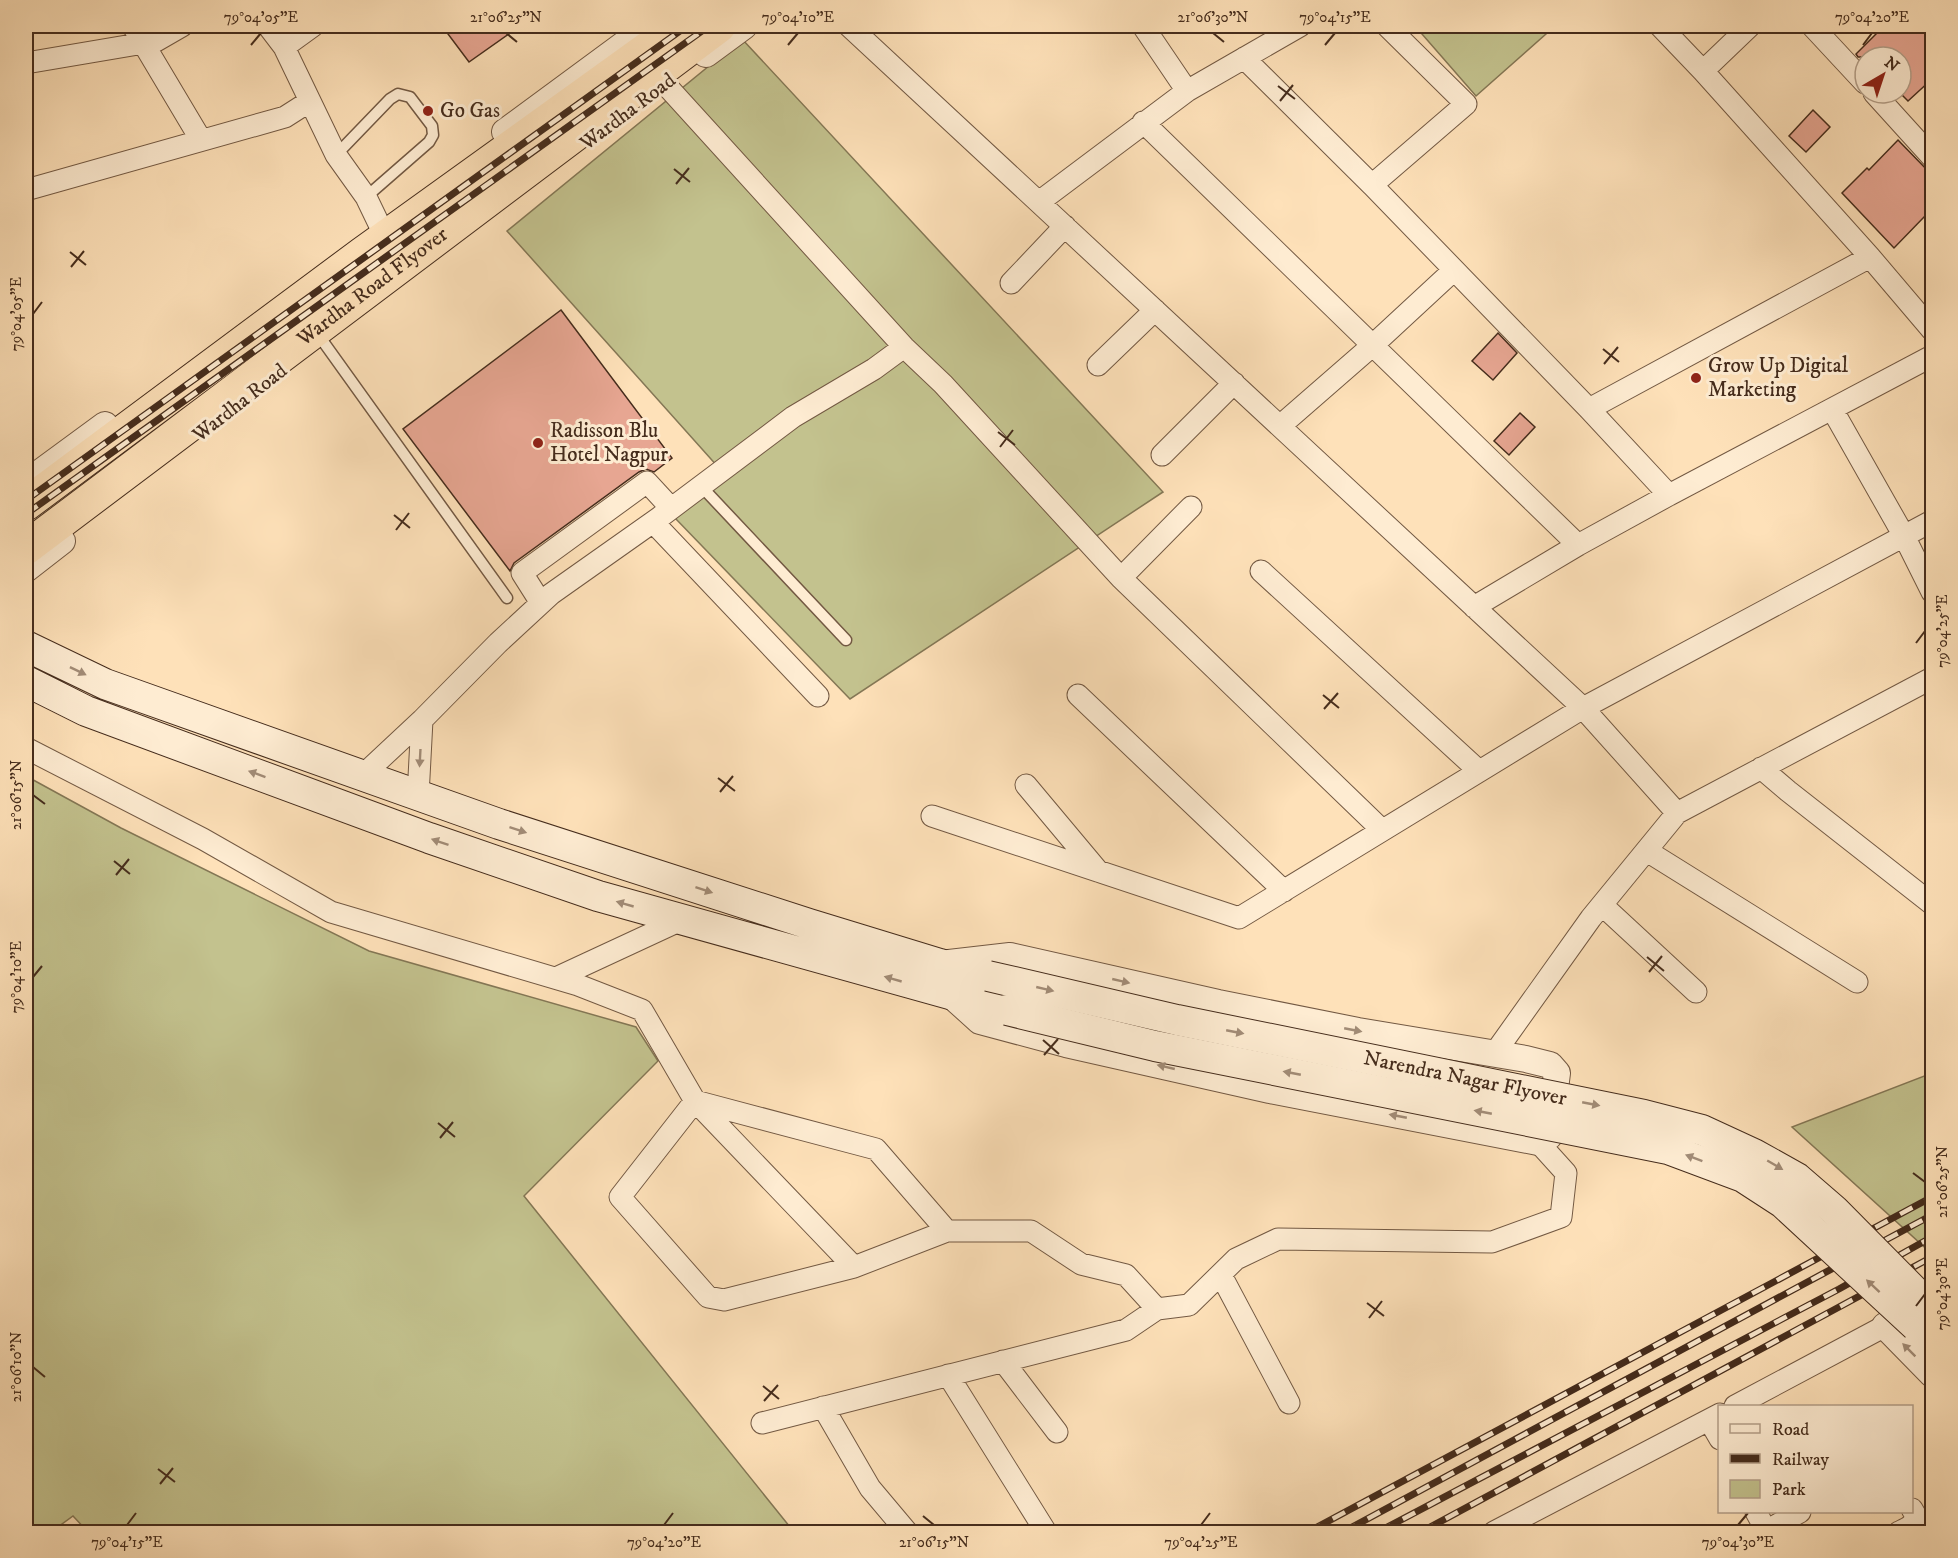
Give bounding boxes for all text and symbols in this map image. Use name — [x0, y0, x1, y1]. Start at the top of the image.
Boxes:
text: 79°04'05"E — [224, 8, 299, 27]
text: 21°06'25"N — [470, 8, 542, 27]
text: 79°04'10"E — [762, 8, 835, 27]
text: 21°06'30"N — [1178, 8, 1248, 27]
text: 79°04'15"E — [1299, 8, 1371, 27]
text: 79°04'20"E — [1835, 8, 1909, 27]
north arrow — [1853, 45, 1913, 105]
text: N — [1880, 52, 1903, 76]
street label: Wardha Road — [574, 67, 681, 157]
place label: Go Gas — [440, 98, 500, 124]
marker: Go Gas — [421, 104, 435, 118]
street label: Wardha Road Flyover — [291, 222, 453, 353]
text: 79°04'05"E — [7, 276, 26, 351]
place label: Grow Up Digital Marketing — [1708, 353, 1849, 403]
street label: Wardha Road — [187, 358, 293, 449]
marker: Grow Up Digital Marketing — [1689, 371, 1703, 385]
place label: Radisson Blu Hotel Nagpur — [550, 418, 668, 468]
marker: Radisson Blu Hotel Nagpur — [531, 436, 545, 450]
text: 79°04'25"E — [1933, 594, 1952, 668]
one-way arrow — [70, 666, 87, 676]
one-way arrow — [415, 748, 424, 767]
text: 21°06'15"N — [7, 760, 26, 830]
one-way arrow — [248, 769, 266, 779]
one-way arrow — [509, 826, 527, 835]
one-way arrow — [431, 836, 449, 846]
one-way arrow — [695, 886, 713, 895]
one-way arrow — [615, 899, 633, 908]
text: 79°04'10"E — [7, 940, 26, 1013]
one-way arrow — [884, 973, 902, 983]
one-way arrow — [1112, 977, 1130, 987]
one-way arrow — [1036, 985, 1055, 994]
one-way arrow — [1344, 1026, 1363, 1035]
one-way arrow — [1226, 1028, 1245, 1037]
street label: Narendra Nagar Flyover — [1361, 1045, 1569, 1112]
one-way arrow — [1157, 1061, 1175, 1071]
one-way arrow — [1282, 1068, 1301, 1077]
one-way arrow — [1582, 1100, 1601, 1109]
one-way arrow — [1473, 1107, 1492, 1116]
one-way arrow — [1388, 1111, 1407, 1120]
text: 21°06'25"N — [1933, 1146, 1952, 1218]
one-way arrow — [1685, 1153, 1703, 1163]
one-way arrow — [1766, 1160, 1783, 1170]
text: 79°04'30"E — [1933, 1257, 1952, 1330]
one-way arrow — [1866, 1280, 1880, 1294]
text: 21°06'10"N — [7, 1332, 26, 1402]
one-way arrow — [1902, 1343, 1916, 1357]
legend — [1718, 1405, 1913, 1513]
text: Road — [1772, 1419, 1809, 1441]
text: Railway — [1772, 1449, 1830, 1471]
text: Park — [1772, 1479, 1806, 1501]
text: 79°04'15"E — [91, 1533, 163, 1552]
text: 79°04'20"E — [627, 1533, 701, 1552]
text: 21°06'15"N — [899, 1533, 969, 1552]
text: 79°04'25"E — [1164, 1533, 1238, 1552]
text: 79°04'30"E — [1702, 1533, 1775, 1552]

